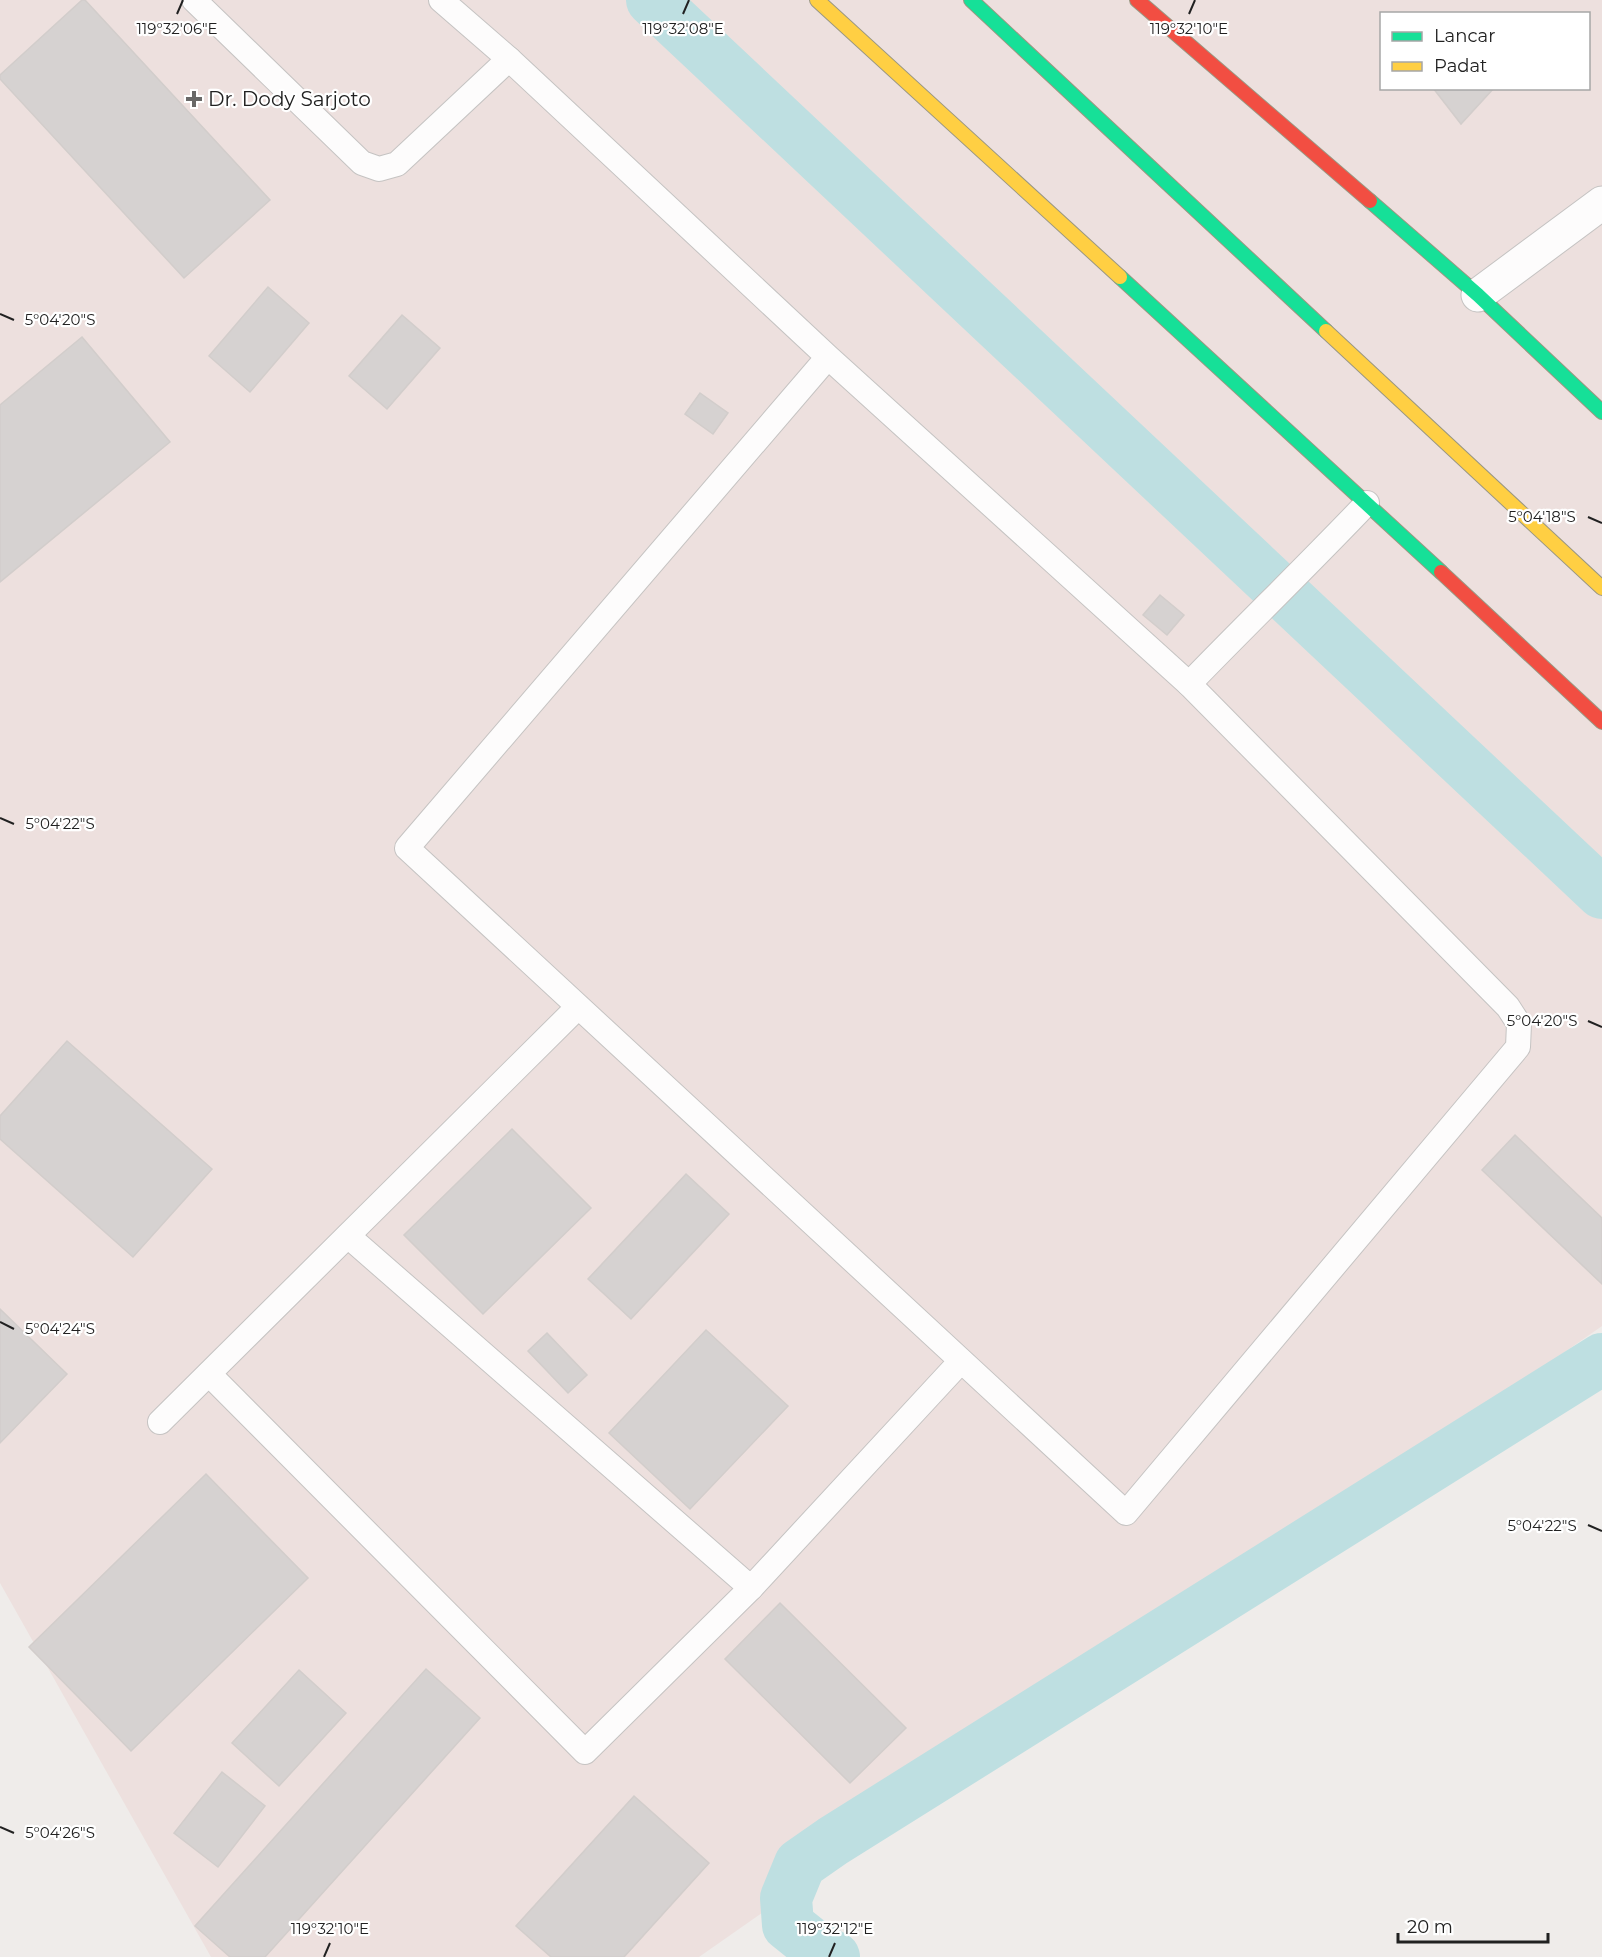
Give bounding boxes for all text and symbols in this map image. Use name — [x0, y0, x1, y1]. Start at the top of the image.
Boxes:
legend — [1380, 12, 1590, 90]
text: 119°32'06"E — [136, 19, 218, 38]
text: 119°32'08"E — [642, 19, 724, 38]
text: 119°32'10"E — [1150, 19, 1228, 38]
text: Lancar — [1434, 25, 1495, 47]
text: Padat — [1434, 55, 1487, 77]
place label: Dr. Dody Sarjoto — [208, 87, 371, 111]
marker: Dr. Dody Sarjoto — [185, 90, 203, 108]
text: 5°04'20"S — [25, 310, 95, 329]
text: 5°04'18"S — [1508, 507, 1576, 526]
text: 5°04'22"S — [25, 814, 95, 833]
text: 5°04'20"S — [1507, 1011, 1577, 1030]
text: 5°04'24"S — [25, 1319, 95, 1338]
text: 5°04'22"S — [1507, 1516, 1577, 1535]
text: 5°04'26"S — [25, 1823, 95, 1842]
scale bar — [1398, 1906, 1548, 1944]
text: 20 m — [1407, 1916, 1453, 1938]
text: 119°32'10"E — [291, 1919, 369, 1938]
text: 119°32'12"E — [797, 1919, 873, 1938]

